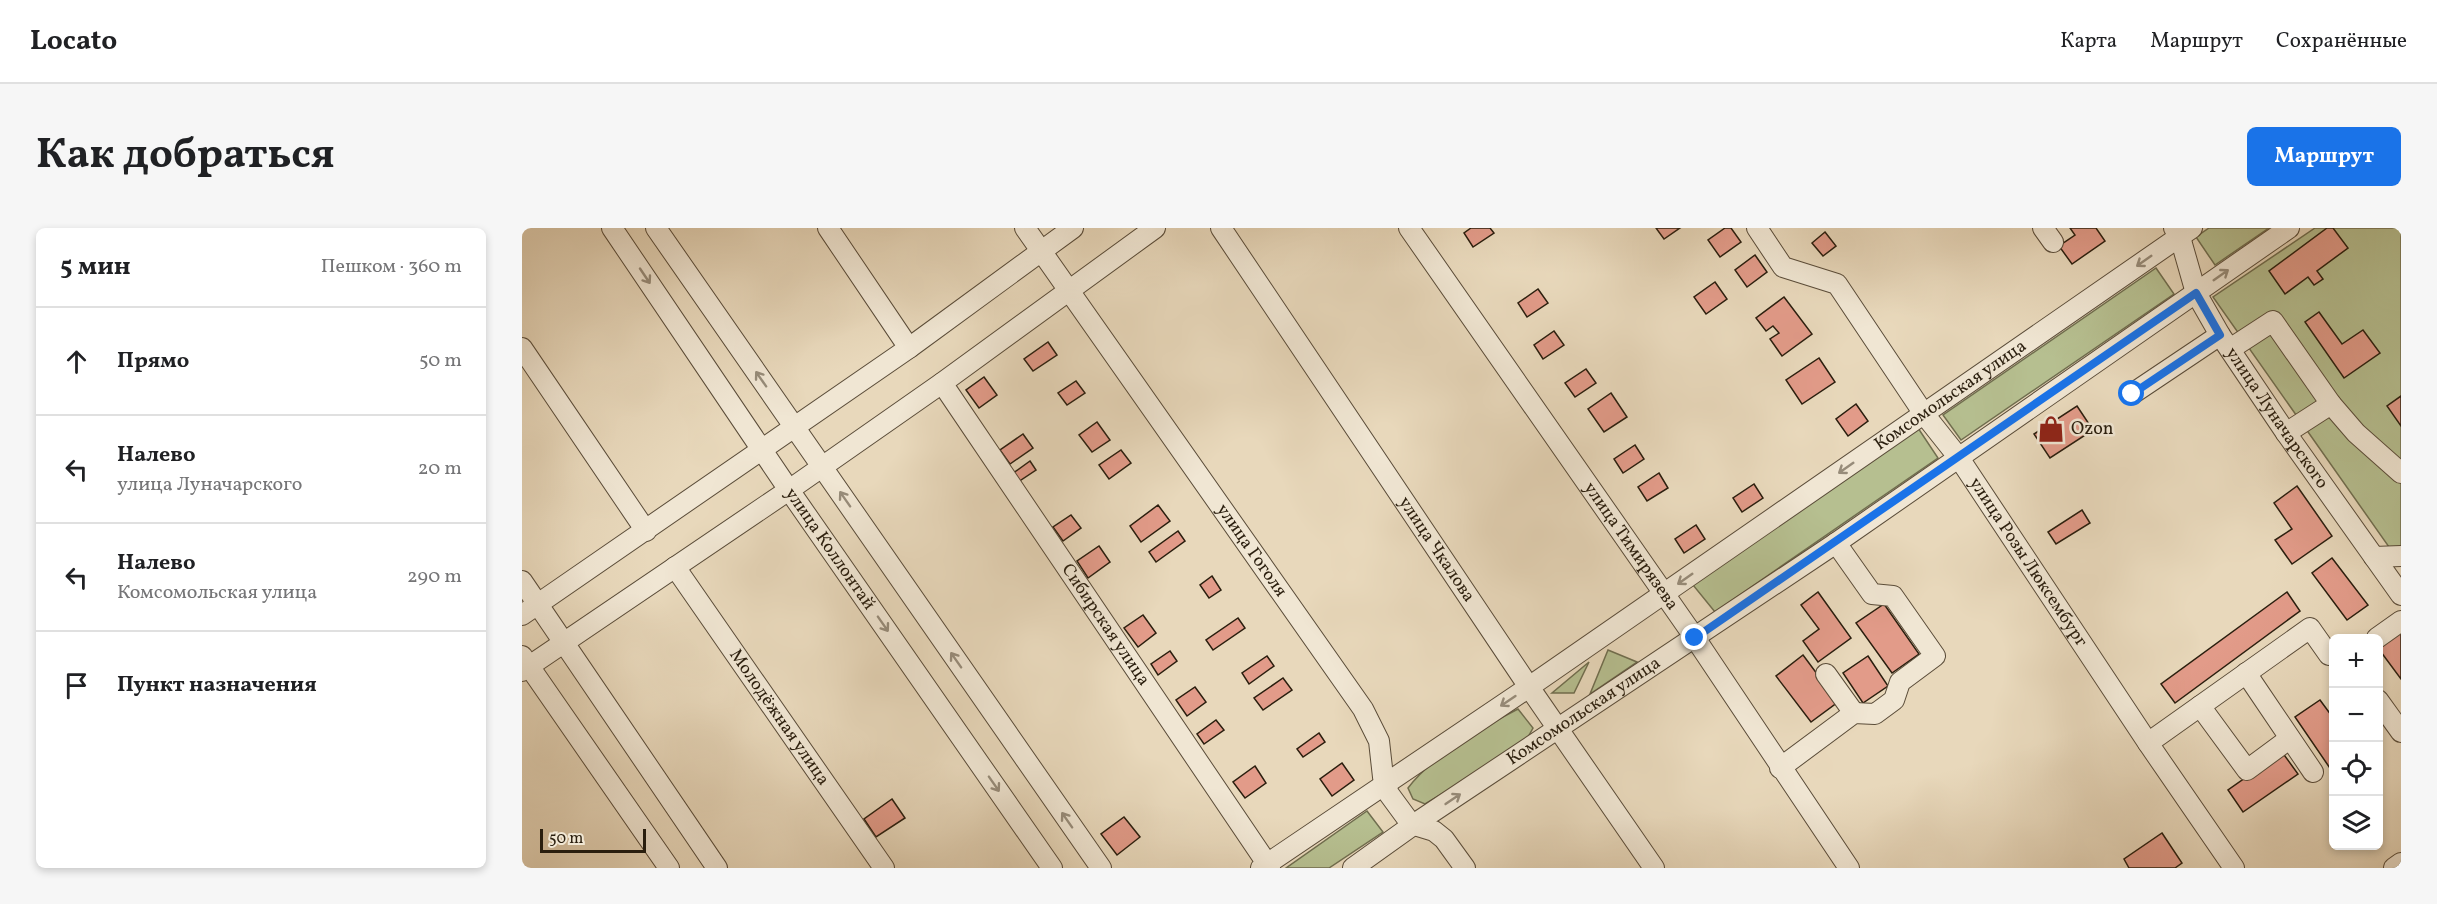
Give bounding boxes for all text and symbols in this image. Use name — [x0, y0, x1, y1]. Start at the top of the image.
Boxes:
text: Locato — [30, 22, 117, 61]
text: Карта — [2060, 27, 2117, 56]
text: Маршрут — [2150, 27, 2243, 56]
text: Сохранённые — [2276, 27, 2407, 56]
text: Как добраться — [36, 127, 335, 186]
button: Маршрут — [2247, 127, 2401, 186]
text: 5 мин — [60, 249, 131, 285]
text: Пешком · 360 m — [321, 253, 462, 281]
one-way arrow — [2137, 255, 2153, 267]
one-way arrow — [639, 268, 651, 284]
one-way arrow — [2213, 269, 2229, 281]
street label: Комсомольская улица — [1869, 334, 2032, 457]
street label: улица Луначарского — [2219, 342, 2334, 494]
icon: ahead — [60, 345, 93, 378]
text: Прямо — [117, 346, 189, 377]
text: 50 m — [419, 347, 462, 375]
one-way arrow — [755, 372, 767, 388]
route start — [2118, 380, 2144, 406]
shop icon: Ozon — [2036, 414, 2066, 444]
place label: Ozon — [2071, 417, 2114, 442]
text: Налево — [117, 440, 196, 471]
icon: left — [60, 453, 93, 486]
text: 20 m — [418, 455, 462, 483]
one-way arrow — [1838, 462, 1855, 474]
text: улица Луначарского — [117, 471, 302, 499]
street label: улица Розы Люксембург — [1963, 472, 2093, 652]
street label: улица Тимирязева — [1577, 477, 1685, 615]
street label: улица Коллонтай — [779, 483, 881, 615]
one-way arrow — [839, 492, 851, 508]
street label: улица Чкалова — [1392, 492, 1481, 607]
street label: улица Гоголя — [1210, 499, 1293, 602]
text: Налево — [117, 548, 196, 579]
street label: Сибирская улица — [1055, 559, 1156, 691]
icon: left — [60, 561, 93, 594]
text: 290 m — [407, 563, 462, 591]
one-way arrow — [1678, 573, 1694, 585]
text: Комсомольская улица — [117, 579, 317, 607]
one-way arrow — [877, 616, 889, 632]
route end — [1681, 624, 1707, 650]
map controls — [2329, 634, 2383, 850]
button: + — [2329, 634, 2383, 688]
street label: Молодёжная улица — [723, 644, 836, 791]
street label: Комсомольская улица — [1502, 651, 1666, 772]
one-way arrow — [950, 652, 962, 668]
icon: arrive — [60, 669, 93, 702]
text: Пункт назначения — [117, 670, 317, 701]
button: − — [2329, 688, 2383, 742]
one-way arrow — [1499, 695, 1516, 708]
button: locate — [2329, 742, 2383, 796]
one-way arrow — [988, 776, 1000, 792]
one-way arrow — [1444, 793, 1460, 805]
button: layers — [2329, 796, 2383, 850]
one-way arrow — [1061, 812, 1073, 829]
scale bar — [540, 826, 646, 854]
text: 50 m — [549, 828, 583, 850]

